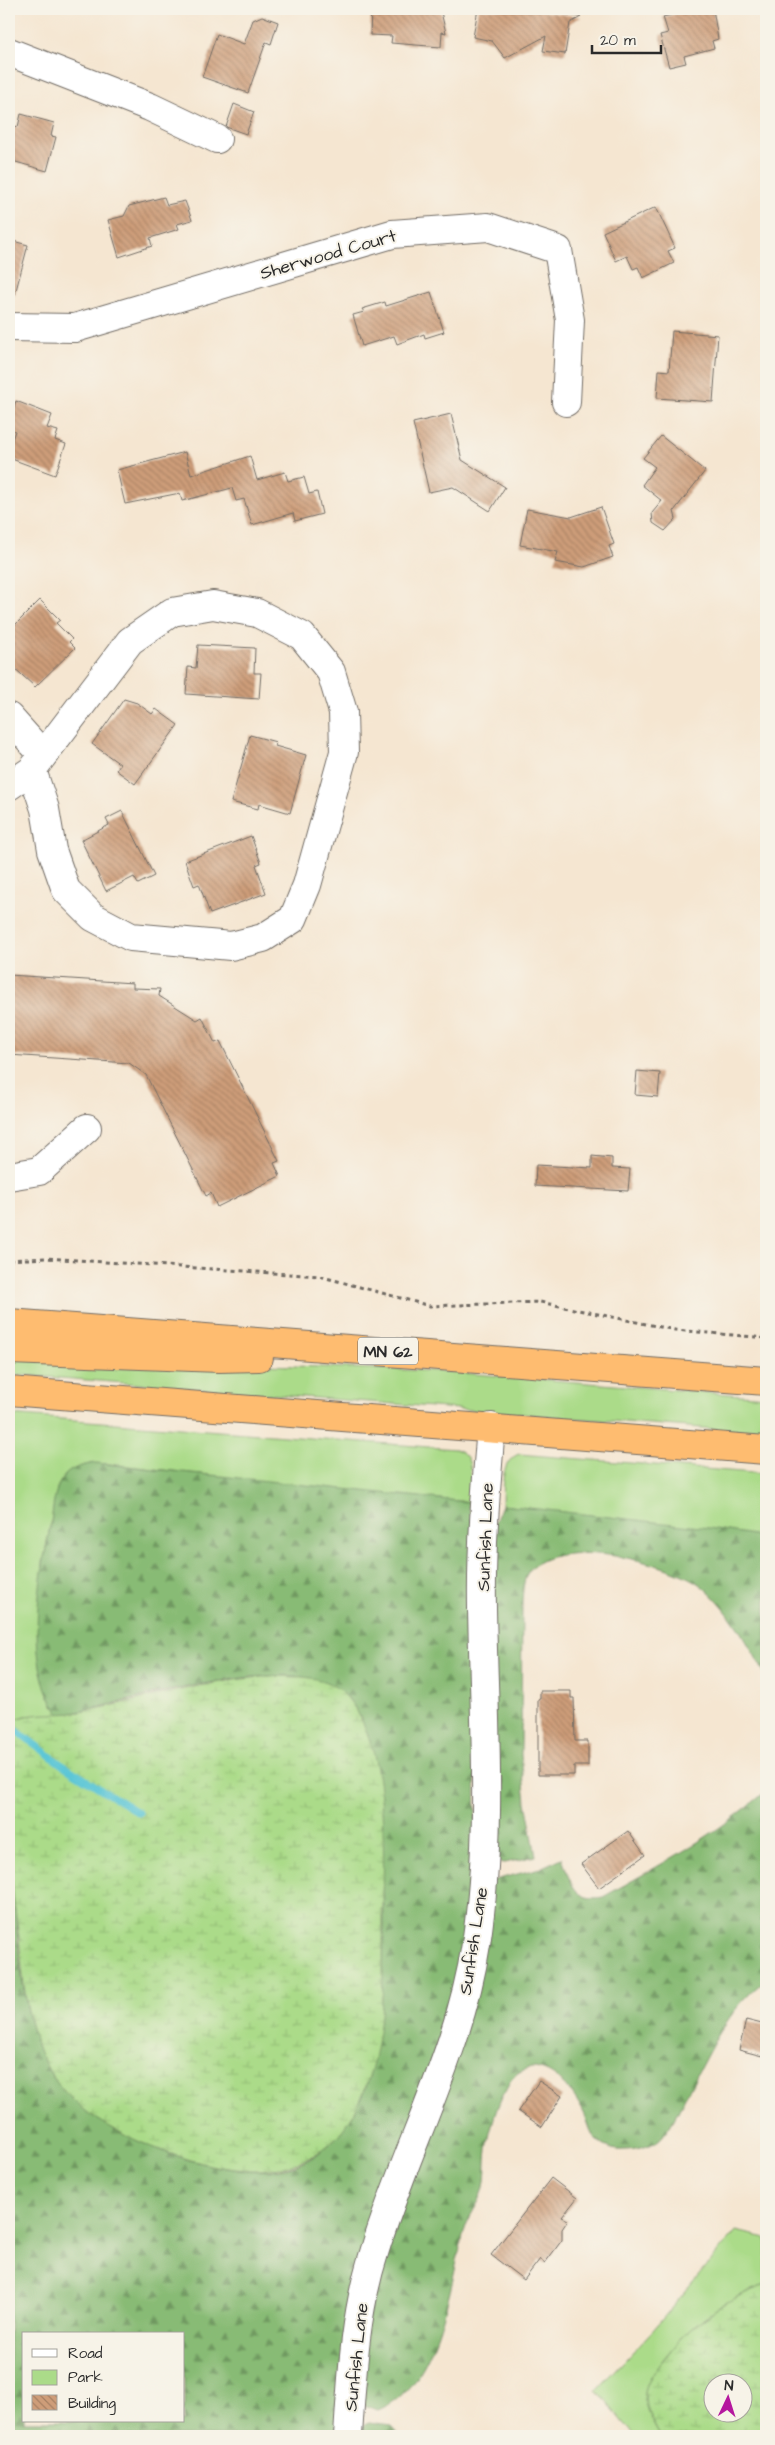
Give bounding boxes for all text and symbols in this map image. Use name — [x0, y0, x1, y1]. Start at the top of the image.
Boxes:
scale bar — [592, 22, 661, 54]
text: 20 m — [600, 30, 636, 51]
street label: Sherwood Court — [257, 223, 400, 286]
road number: MN 62 — [358, 1338, 418, 1364]
street label: Sunfish Lane — [471, 1482, 500, 1592]
street label: Sunfish Lane — [453, 1885, 494, 1997]
street label: Sunfish Lane — [338, 2301, 375, 2412]
legend — [22, 2332, 185, 2422]
text: Road — [68, 2343, 103, 2364]
text: Park — [68, 2367, 103, 2388]
north arrow — [702, 2372, 752, 2422]
text: N — [724, 2376, 734, 2396]
text: Building — [68, 2393, 116, 2415]

